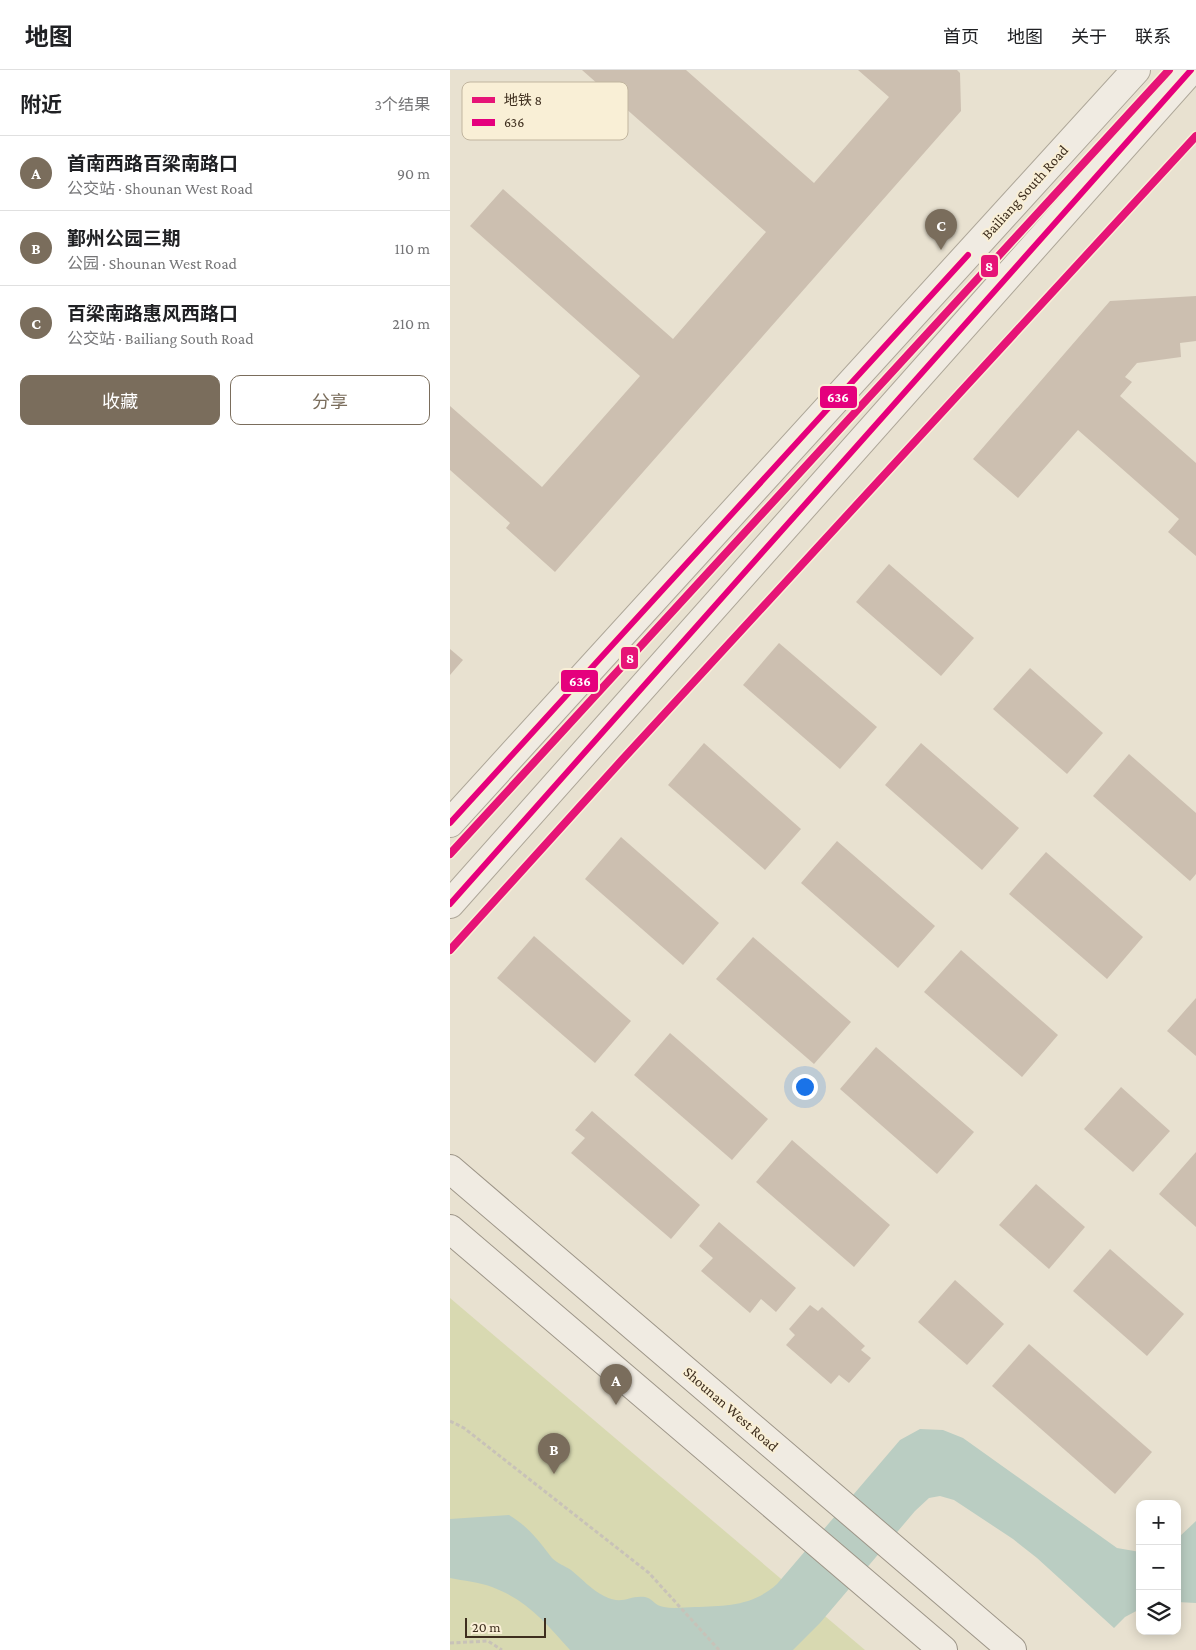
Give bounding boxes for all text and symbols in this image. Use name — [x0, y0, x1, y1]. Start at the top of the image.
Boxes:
text: 地图 — [25, 23, 73, 50]
text: 首页 — [943, 27, 979, 47]
text: 地图 — [1007, 27, 1043, 47]
text: 关于 — [1071, 27, 1107, 47]
text: 联系 — [1135, 27, 1171, 47]
legend — [462, 82, 628, 140]
text: 地铁 8 — [504, 92, 542, 108]
text: 附近 — [20, 93, 62, 117]
text: 3个结果 — [374, 96, 430, 113]
text: 636 — [504, 114, 524, 130]
street label: Bailiang South Road — [979, 142, 1072, 243]
text: 首南西路百梁南路口 — [67, 153, 238, 174]
text: A — [31, 165, 41, 182]
text: 90 m — [397, 165, 430, 182]
text: 公交站 · Shounan West Road — [67, 180, 253, 197]
pin: C — [925, 209, 957, 250]
text: 鄞州公园三期 — [67, 228, 181, 249]
text: B — [31, 240, 41, 257]
text: 110 m — [394, 240, 430, 257]
line badge: 8 — [980, 254, 999, 278]
text: 公园 · Shounan West Road — [67, 255, 237, 272]
text: 8 — [985, 258, 993, 274]
text: 百梁南路惠风西路口 — [67, 303, 238, 324]
text: C — [31, 315, 41, 332]
text: 210 m — [392, 315, 430, 332]
text: 公交站 · Bailiang South Road — [67, 330, 254, 347]
button: 收藏 — [20, 375, 220, 425]
button: 分享 — [230, 375, 430, 425]
line badge: 636 — [819, 385, 858, 409]
text: 636 — [827, 389, 849, 405]
line badge: 8 — [620, 646, 639, 670]
text: 8 — [626, 650, 634, 666]
line badge: 636 — [560, 669, 599, 693]
text: 636 — [569, 673, 591, 689]
your location — [792, 1074, 818, 1100]
pin: A — [600, 1364, 632, 1405]
street label: Shounan West Road — [680, 1364, 782, 1455]
pin: B — [538, 1433, 570, 1474]
map controls — [1136, 1500, 1181, 1635]
button: + — [1136, 1500, 1181, 1545]
button: − — [1136, 1545, 1181, 1590]
button: layers — [1136, 1590, 1181, 1635]
scale bar — [465, 1615, 546, 1638]
text: 20 m — [472, 1619, 500, 1635]

